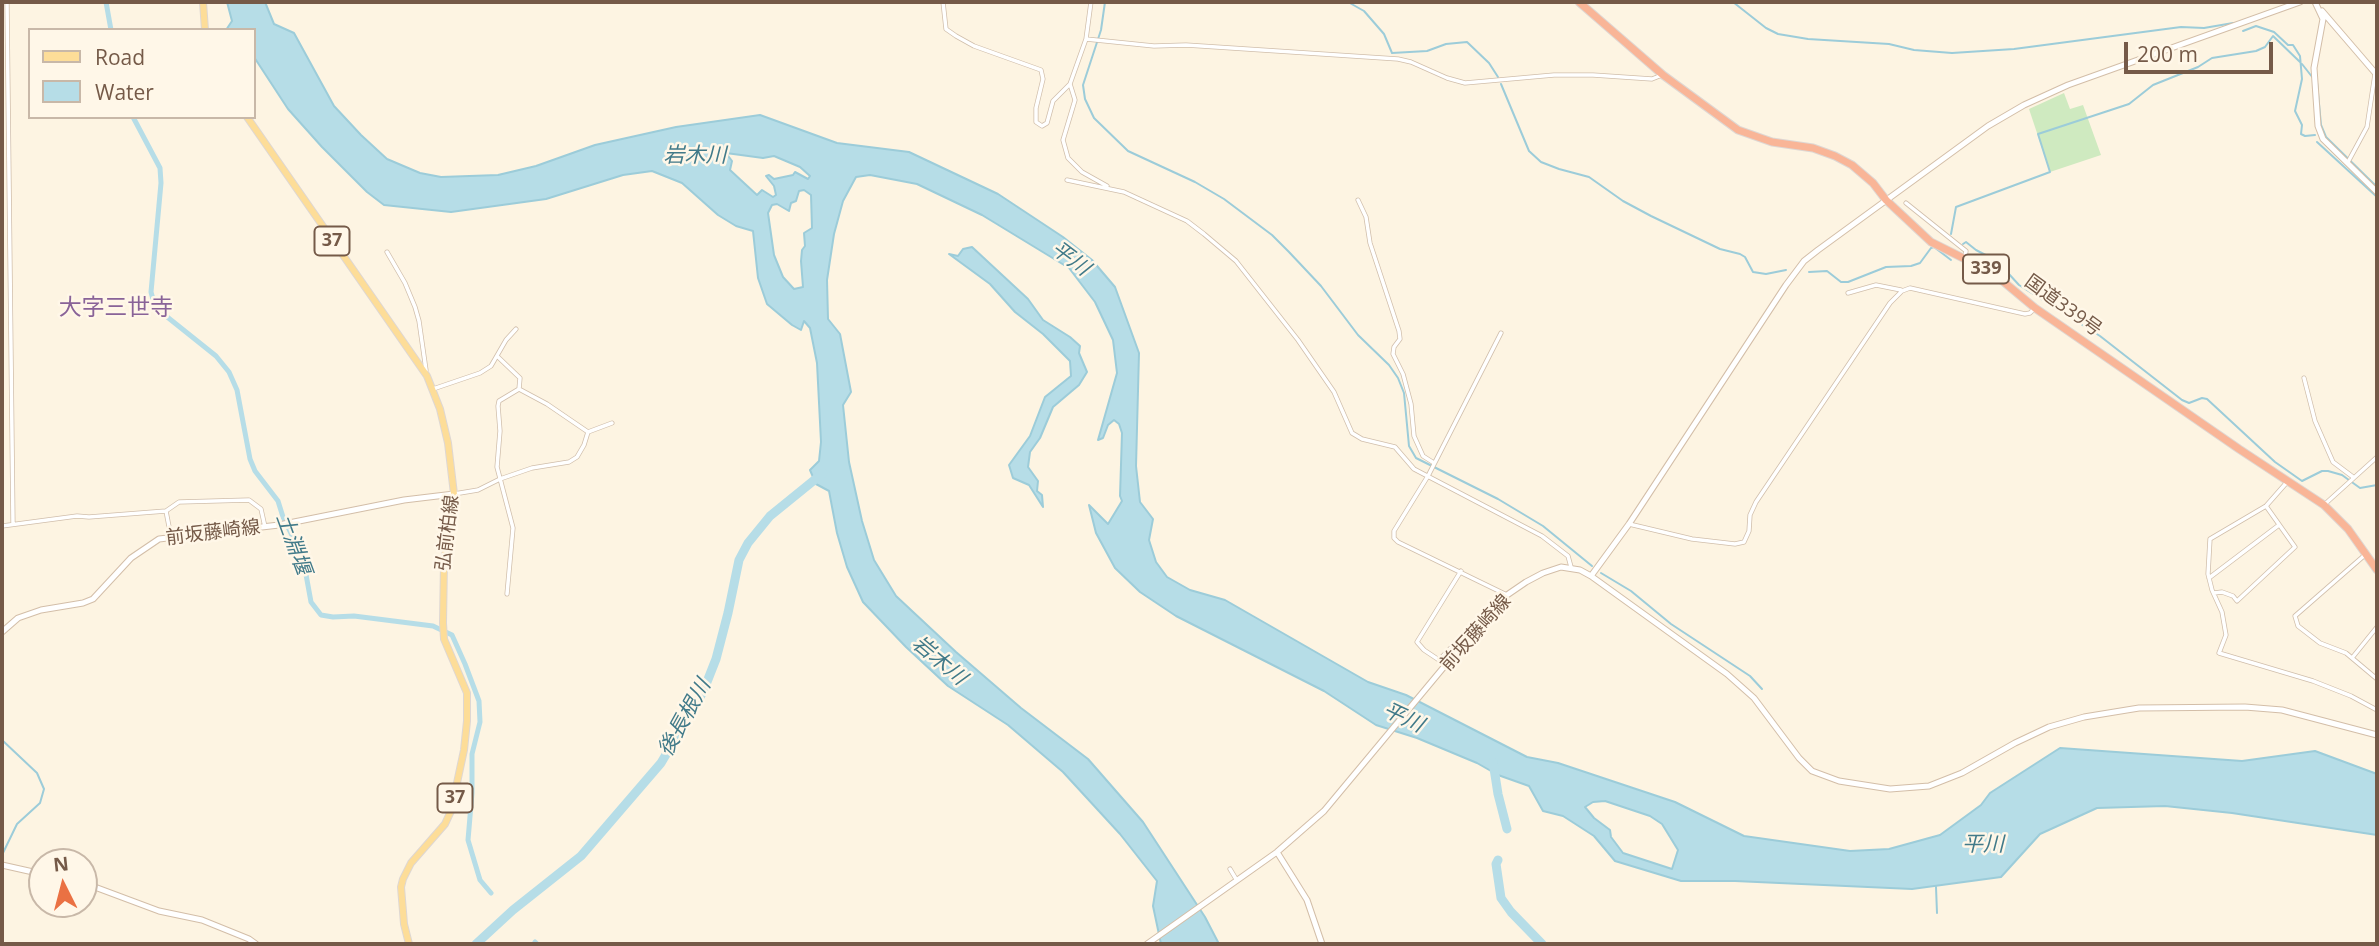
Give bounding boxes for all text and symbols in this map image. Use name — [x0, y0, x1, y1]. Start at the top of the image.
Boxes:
legend — [28, 28, 256, 119]
scale bar — [2127, 28, 2276, 72]
text: 200 m — [2137, 40, 2198, 68]
text: Road — [95, 43, 145, 71]
text: Water — [95, 78, 154, 106]
water label: 岩木川 — [664, 143, 726, 169]
road number: 37 — [314, 227, 350, 256]
water label: 平川 — [1046, 236, 1094, 282]
road number: 339 — [1963, 255, 2009, 284]
street label: 国道339号 — [2020, 270, 2106, 342]
district label: 大字三世寺 — [59, 294, 173, 322]
street label: 弘前柏線 — [432, 494, 464, 572]
water label: 土淵堰 — [270, 510, 316, 578]
street label: 前坂藤崎線 — [164, 516, 262, 550]
street label: 前坂藤崎線 — [1436, 590, 1516, 676]
water label: 岩木川 — [907, 631, 971, 691]
water label: 後長根川 — [654, 675, 716, 761]
water label: 平川 — [1379, 698, 1427, 738]
road number: 37 — [438, 784, 472, 812]
water label: 平川 — [1962, 832, 2004, 858]
north arrow — [28, 848, 98, 918]
text: N — [52, 850, 70, 878]

